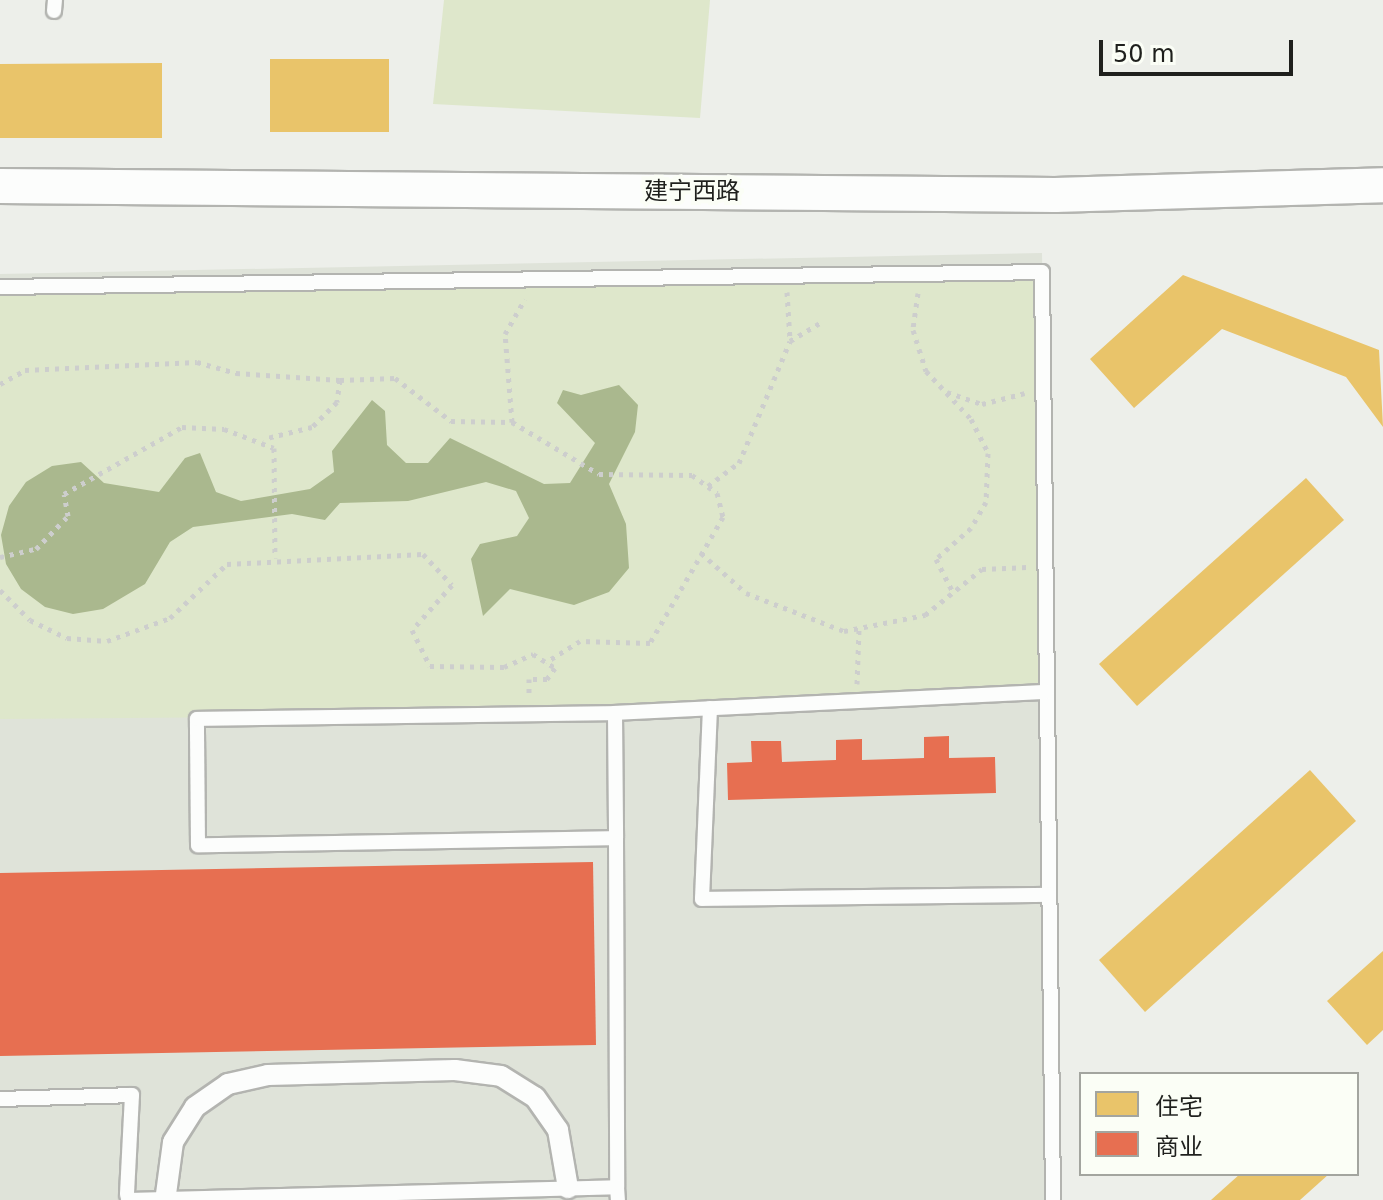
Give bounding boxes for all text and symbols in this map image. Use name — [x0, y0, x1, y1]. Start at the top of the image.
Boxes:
scale bar — [1103, 24, 1297, 74]
text: 50 m — [1113, 40, 1175, 68]
street label: 建宁西路 — [644, 178, 740, 206]
legend — [1079, 1072, 1359, 1176]
text: 住宅 — [1155, 1093, 1203, 1121]
text: 商业 — [1155, 1133, 1203, 1161]

